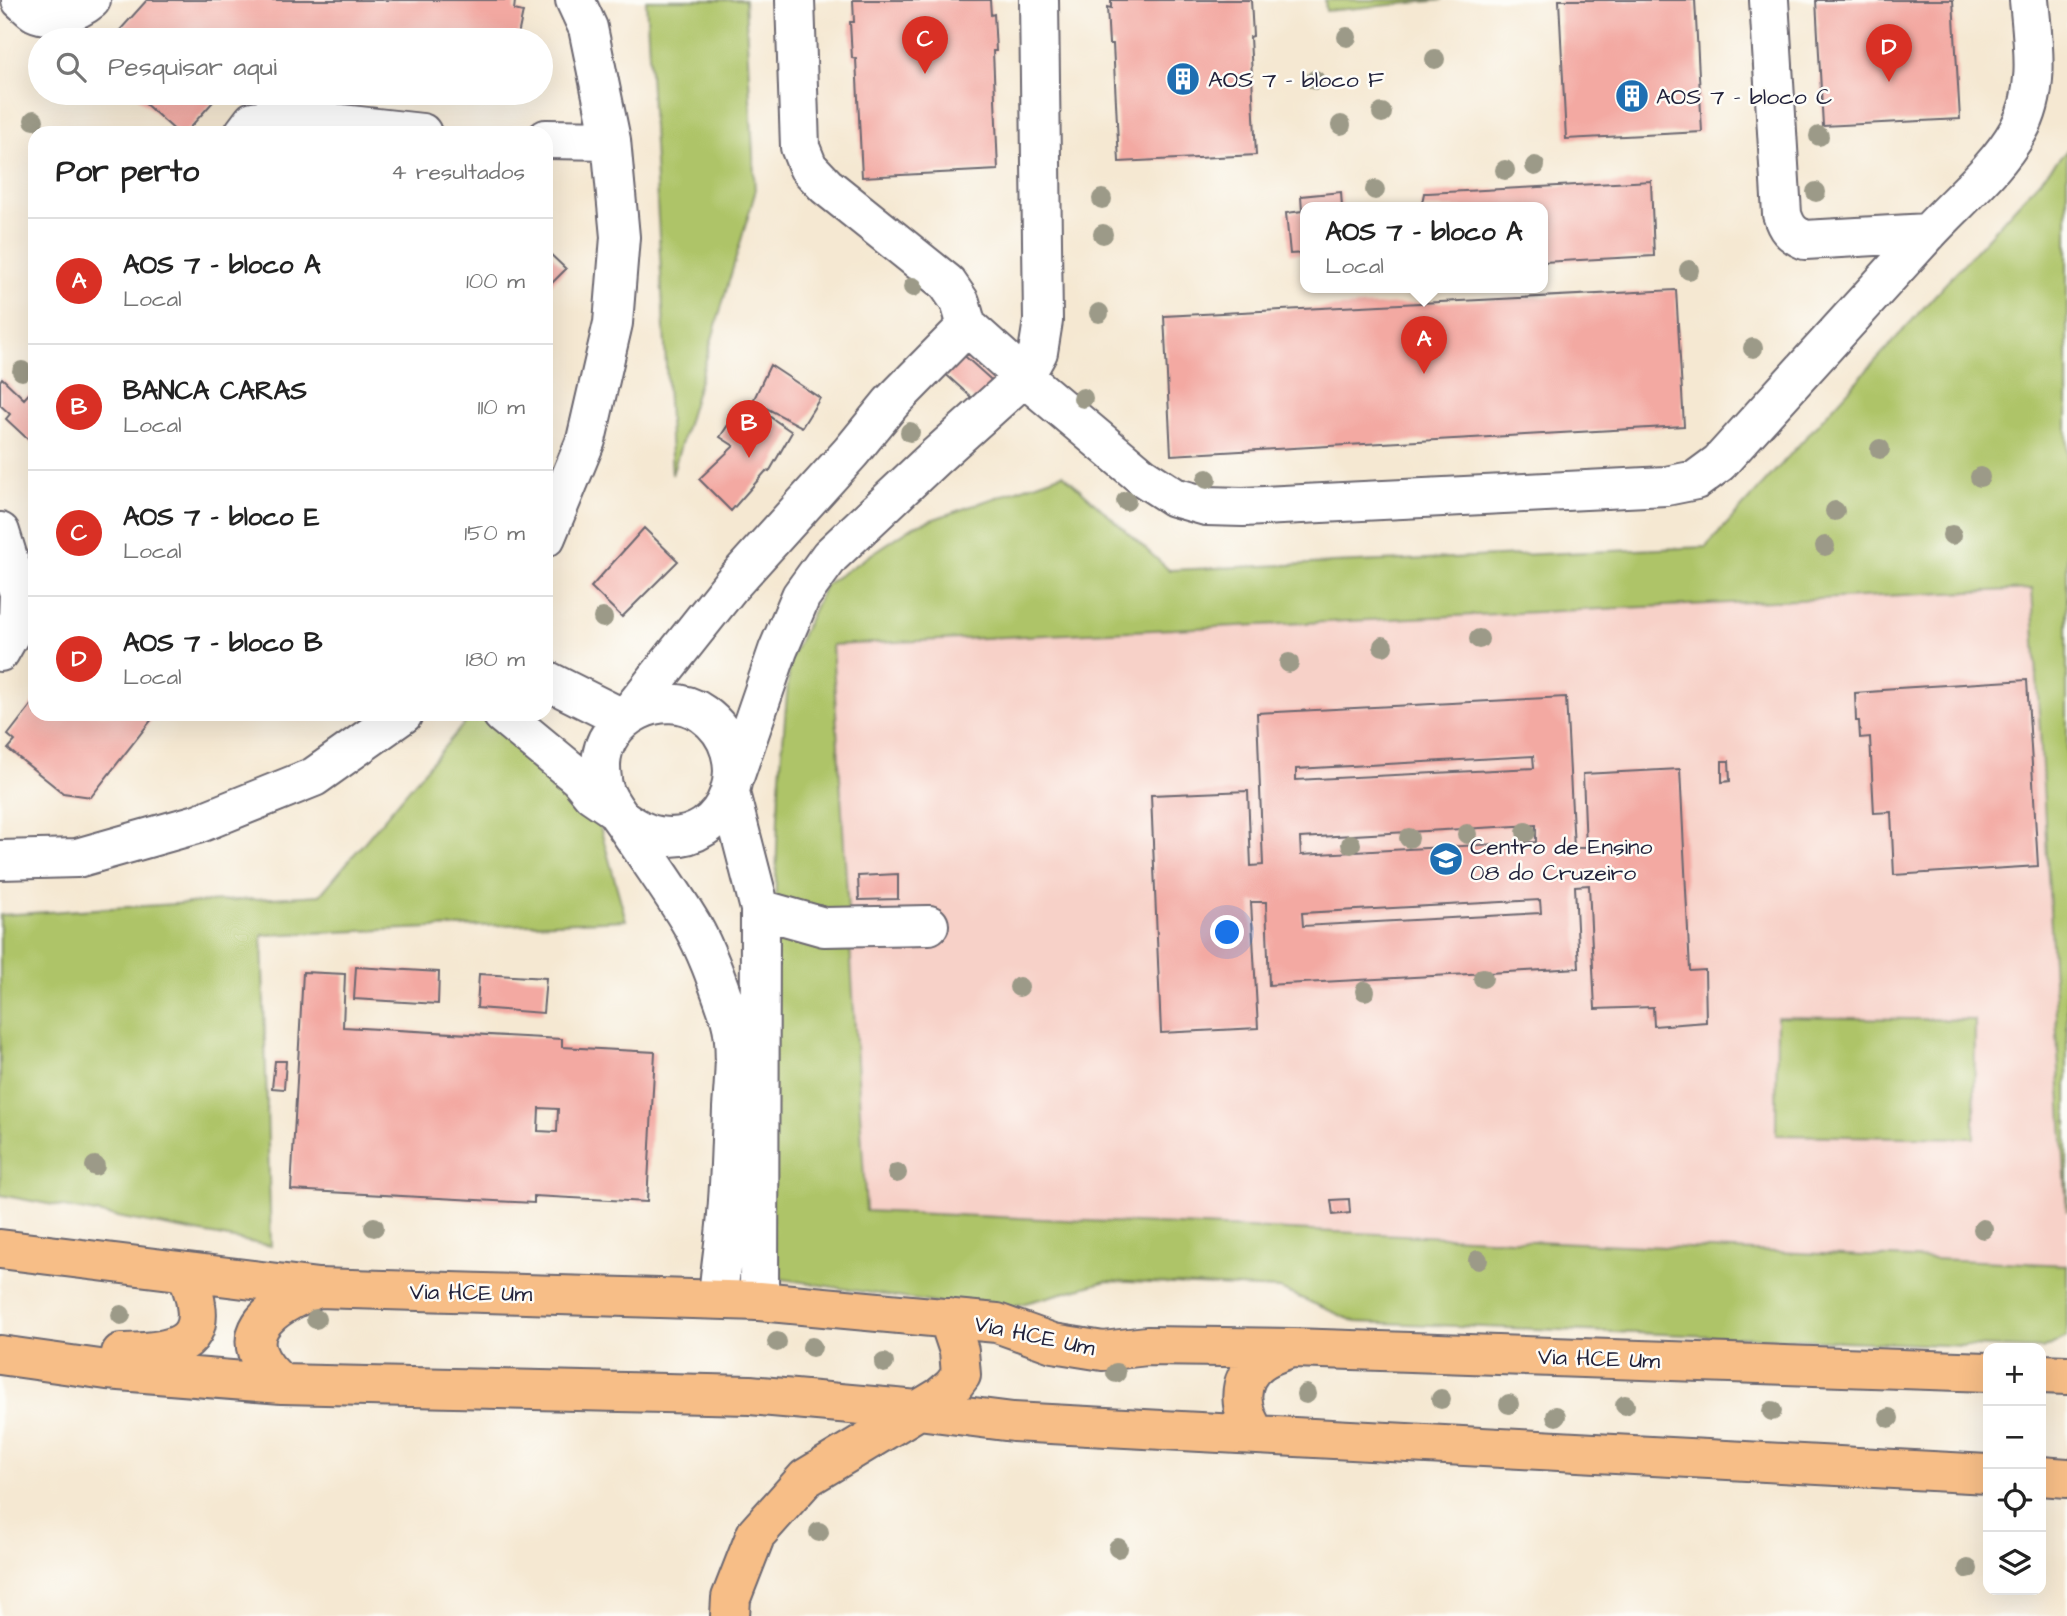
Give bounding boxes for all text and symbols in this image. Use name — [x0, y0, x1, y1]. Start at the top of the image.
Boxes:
pin: C — [902, 16, 948, 74]
pin: D — [1866, 24, 1912, 82]
search box — [28, 28, 553, 105]
icon: search — [52, 48, 90, 86]
text: Pesquisar aqui — [108, 49, 277, 85]
building icon: AOS 7 - bloco F — [1164, 60, 1202, 98]
place label: AOS 7 - bloco F — [1208, 64, 1384, 96]
building icon: AOS 7 - bloco C — [1613, 77, 1651, 115]
place label: AOS 7 - bloco C — [1656, 81, 1832, 113]
text: Por perto — [56, 151, 199, 193]
text: 4 resultados — [391, 156, 525, 188]
popup — [1300, 202, 1548, 293]
text: AOS 7 - bloco A — [1325, 214, 1523, 250]
text: AOS 7 - bloco A — [123, 247, 321, 283]
text: Local — [1325, 250, 1384, 282]
text: A — [72, 265, 86, 297]
text: 100 m — [466, 265, 525, 297]
text: Local — [123, 283, 182, 315]
pin: A — [1401, 316, 1447, 374]
text: BANCA CARAS — [123, 373, 307, 409]
text: B — [71, 391, 87, 423]
text: 110 m — [477, 391, 525, 423]
pin: B — [726, 400, 772, 458]
text: Local — [123, 409, 182, 441]
text: AOS 7 - bloco E — [123, 499, 319, 535]
text: C — [71, 517, 87, 549]
text: 150 m — [464, 517, 525, 549]
text: Local — [123, 535, 182, 567]
text: AOS 7 - bloco B — [123, 625, 322, 661]
text: D — [72, 643, 86, 675]
text: 180 m — [466, 643, 525, 675]
text: Local — [123, 661, 182, 693]
place label: Centro de Ensino 08 do Cruzeiro — [1470, 831, 1652, 889]
school or university icon: Centro de Ensino 08 do Cruzeiro — [1427, 840, 1465, 878]
your location — [1210, 915, 1244, 949]
street label: Via HCE Um — [409, 1276, 533, 1310]
street label: Via HCE Um — [971, 1308, 1098, 1364]
street label: Via HCE Um — [1537, 1341, 1661, 1377]
map controls — [1983, 1343, 2046, 1595]
button: + — [1983, 1343, 2046, 1406]
button: − — [1983, 1406, 2046, 1469]
button: locate — [1983, 1469, 2046, 1532]
button: layers — [1983, 1532, 2046, 1595]

